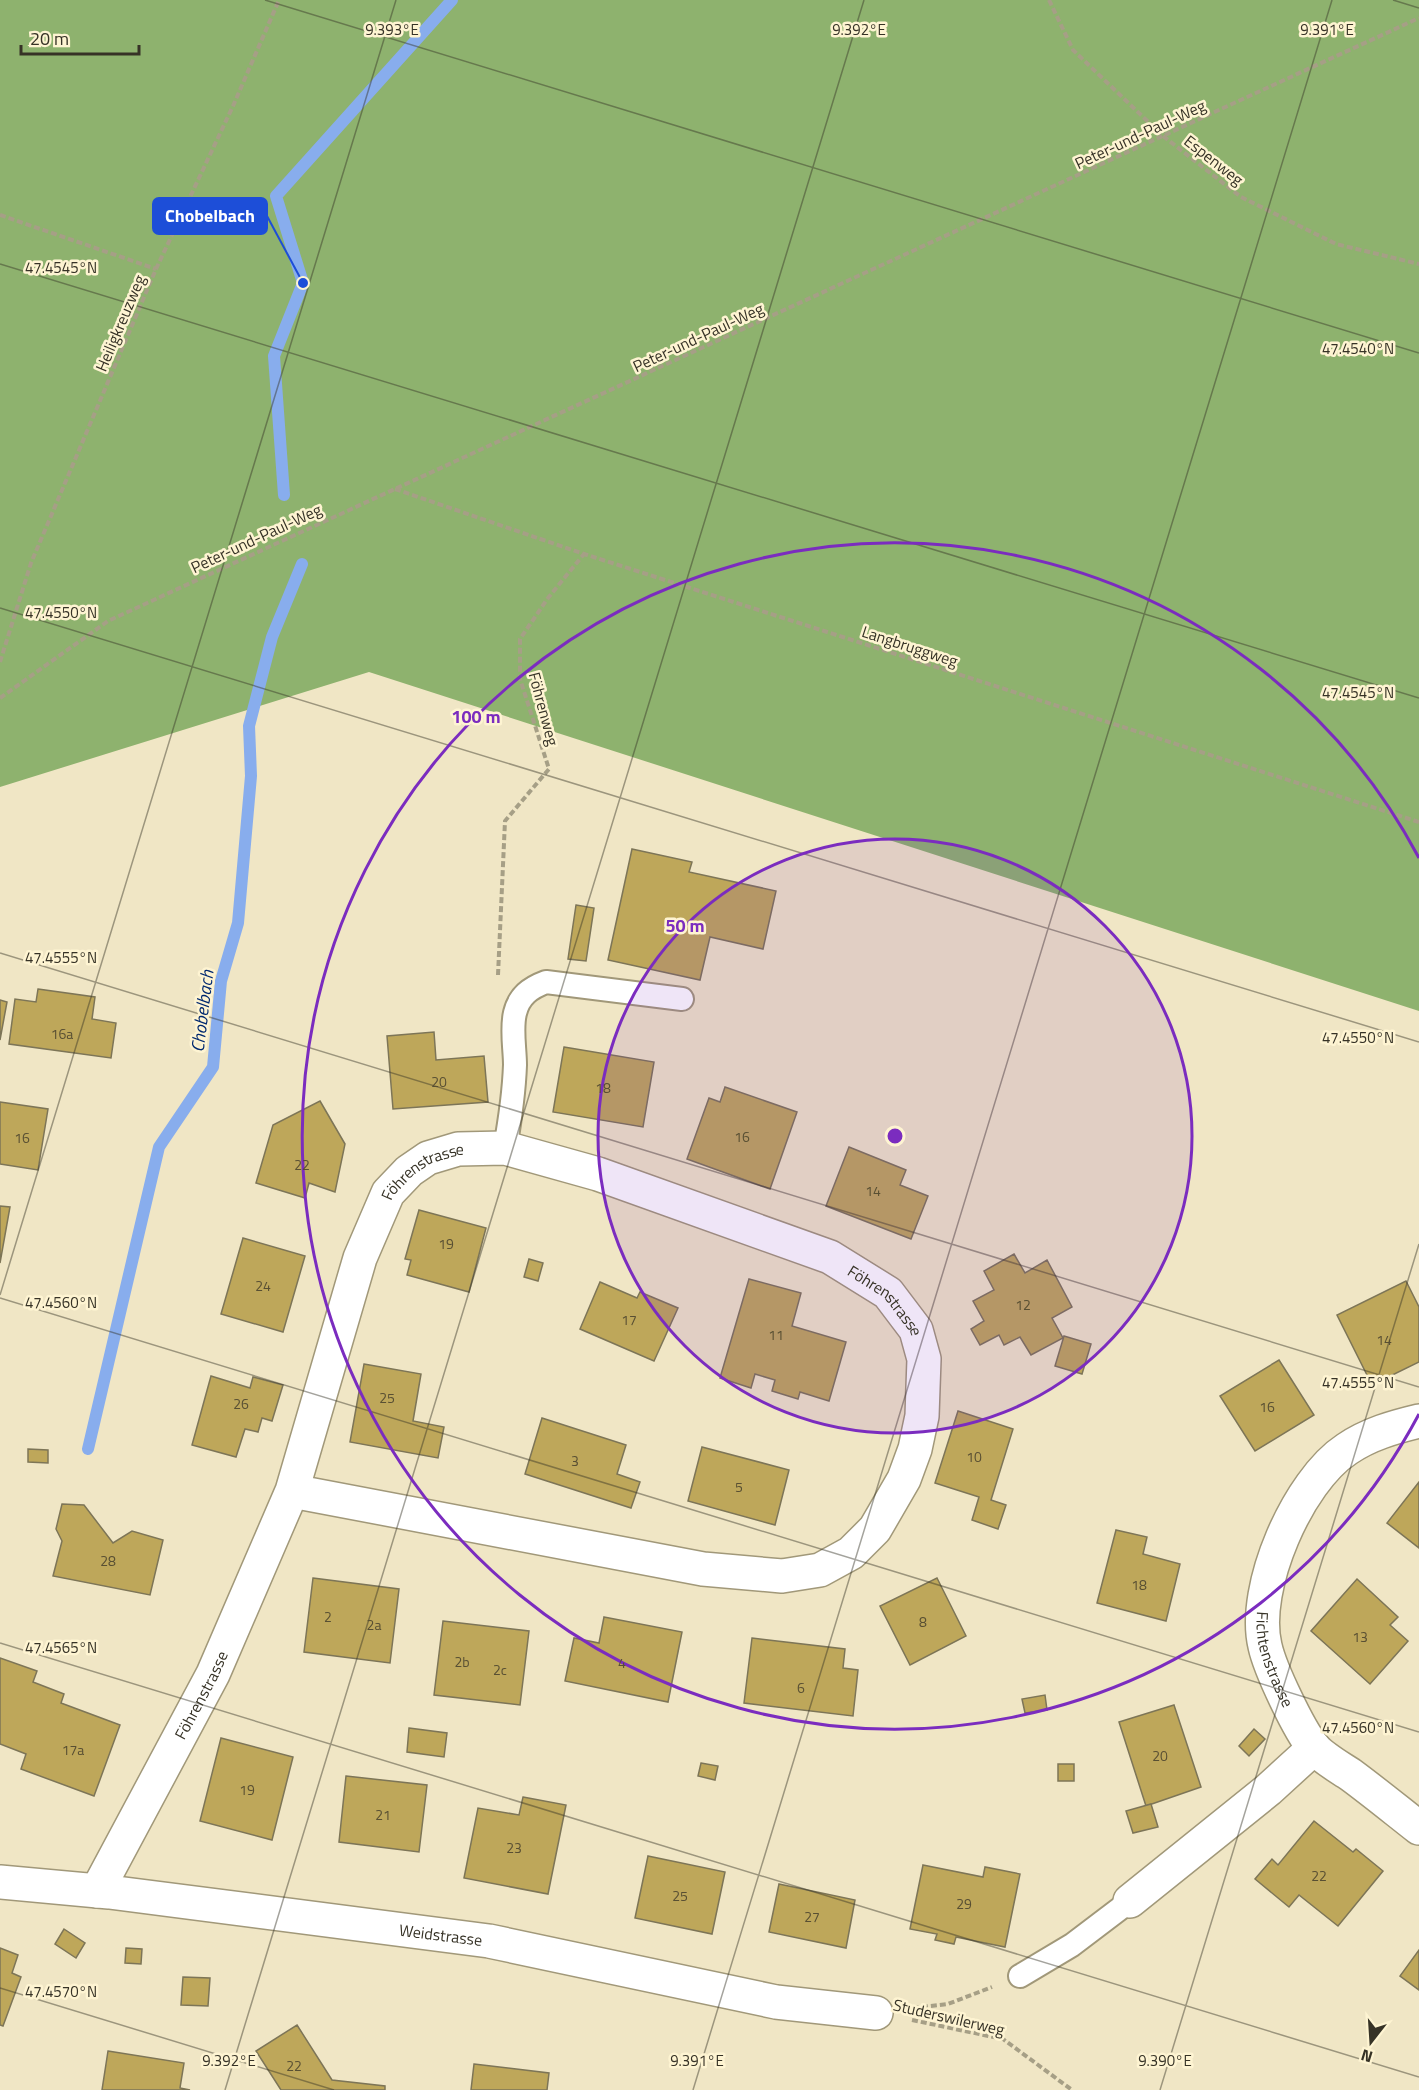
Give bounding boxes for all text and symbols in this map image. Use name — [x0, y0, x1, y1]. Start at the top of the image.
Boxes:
scale bar — [21, 18, 140, 56]
text: 9.393°E — [365, 18, 419, 41]
text: 9.392°E — [832, 18, 886, 41]
text: 9.391°E — [1300, 18, 1354, 41]
text: 20 m — [30, 25, 69, 52]
street label: Peter-und-Paul-Weg — [1071, 93, 1209, 175]
street label: Espenweg — [1179, 129, 1249, 191]
callout: Chobelbach — [153, 198, 267, 234]
text: Chobelbach — [165, 202, 255, 229]
text: 47.4545°N — [25, 256, 97, 279]
street label: Heiligkreuzweg — [89, 271, 151, 375]
street label: Peter-und-Paul-Weg — [629, 296, 767, 378]
text: 47.4540°N — [1322, 337, 1394, 360]
street label: Peter-und-Paul-Weg — [187, 497, 325, 579]
text: 47.4550°N — [25, 601, 97, 624]
street label: Langbruggweg — [859, 619, 961, 673]
street label: Föhrenweg — [523, 669, 565, 749]
text: 47.4545°N — [1322, 681, 1394, 704]
text: 100 m — [451, 703, 501, 730]
text: 50 m — [665, 912, 705, 939]
text: 47.4555°N — [25, 946, 97, 969]
water label: Chobelbach — [184, 967, 221, 1054]
house number: 16a — [51, 1023, 73, 1044]
text: 47.4550°N — [1322, 1026, 1394, 1049]
house number: 20 — [431, 1071, 447, 1092]
house number: 18 — [595, 1077, 611, 1098]
house number: 16 — [734, 1126, 750, 1147]
centre of rings — [885, 1126, 905, 1146]
house number: 16 — [14, 1127, 30, 1148]
street label: Föhrenstrasse — [374, 1137, 464, 1204]
house number: 22 — [294, 1154, 310, 1175]
house number: 14 — [865, 1180, 881, 1201]
house number: 19 — [438, 1233, 454, 1254]
street label: Föhrenstrasse — [843, 1259, 929, 1338]
house number: 24 — [255, 1275, 271, 1296]
text: 47.4560°N — [25, 1291, 97, 1314]
house number: 12 — [1015, 1294, 1031, 1315]
house number: 17 — [621, 1309, 637, 1330]
house number: 11 — [768, 1324, 784, 1345]
house number: 14 — [1376, 1329, 1392, 1350]
text: 47.4555°N — [1322, 1371, 1394, 1394]
house number: 25 — [379, 1387, 395, 1408]
house number: 26 — [233, 1393, 249, 1414]
house number: 16 — [1259, 1396, 1275, 1417]
house number: 10 — [966, 1446, 982, 1467]
house number: 3 — [571, 1450, 579, 1471]
house number: 5 — [735, 1476, 743, 1497]
house number: 28 — [100, 1550, 116, 1571]
house number: 18 — [1131, 1574, 1147, 1595]
house number: 2 — [324, 1606, 332, 1627]
house number: 8 — [919, 1611, 927, 1632]
street label: Fichtenstrasse — [1250, 1611, 1300, 1711]
house number: 2a — [367, 1614, 381, 1635]
house number: 13 — [1352, 1626, 1368, 1647]
text: 47.4565°N — [25, 1636, 97, 1659]
street label: Föhrenstrasse — [168, 1647, 234, 1744]
house number: 2b — [454, 1651, 470, 1672]
house number: 4 — [618, 1652, 626, 1673]
house number: 2c — [493, 1659, 507, 1680]
house number: 6 — [797, 1677, 805, 1698]
text: 47.4560°N — [1322, 1716, 1394, 1739]
house number: 17a — [62, 1739, 84, 1760]
house number: 20 — [1152, 1745, 1168, 1766]
house number: 19 — [239, 1779, 255, 1800]
house number: 21 — [375, 1804, 391, 1825]
house number: 23 — [506, 1837, 522, 1858]
house number: 22 — [1311, 1865, 1327, 1886]
house number: 25 — [672, 1885, 688, 1906]
house number: 29 — [956, 1893, 972, 1914]
house number: 27 — [804, 1906, 820, 1927]
street label: Weidstrasse — [398, 1918, 484, 1952]
text: 47.4570°N — [25, 1980, 97, 2003]
street label: Studerswilerweg — [891, 1993, 1007, 2041]
north arrow — [1341, 2012, 1401, 2072]
text: N — [1358, 2043, 1375, 2069]
text: 9.392°E — [202, 2049, 256, 2072]
text: 9.391°E — [670, 2049, 724, 2072]
text: 9.390°E — [1138, 2049, 1192, 2072]
house number: 22 — [286, 2055, 302, 2076]

